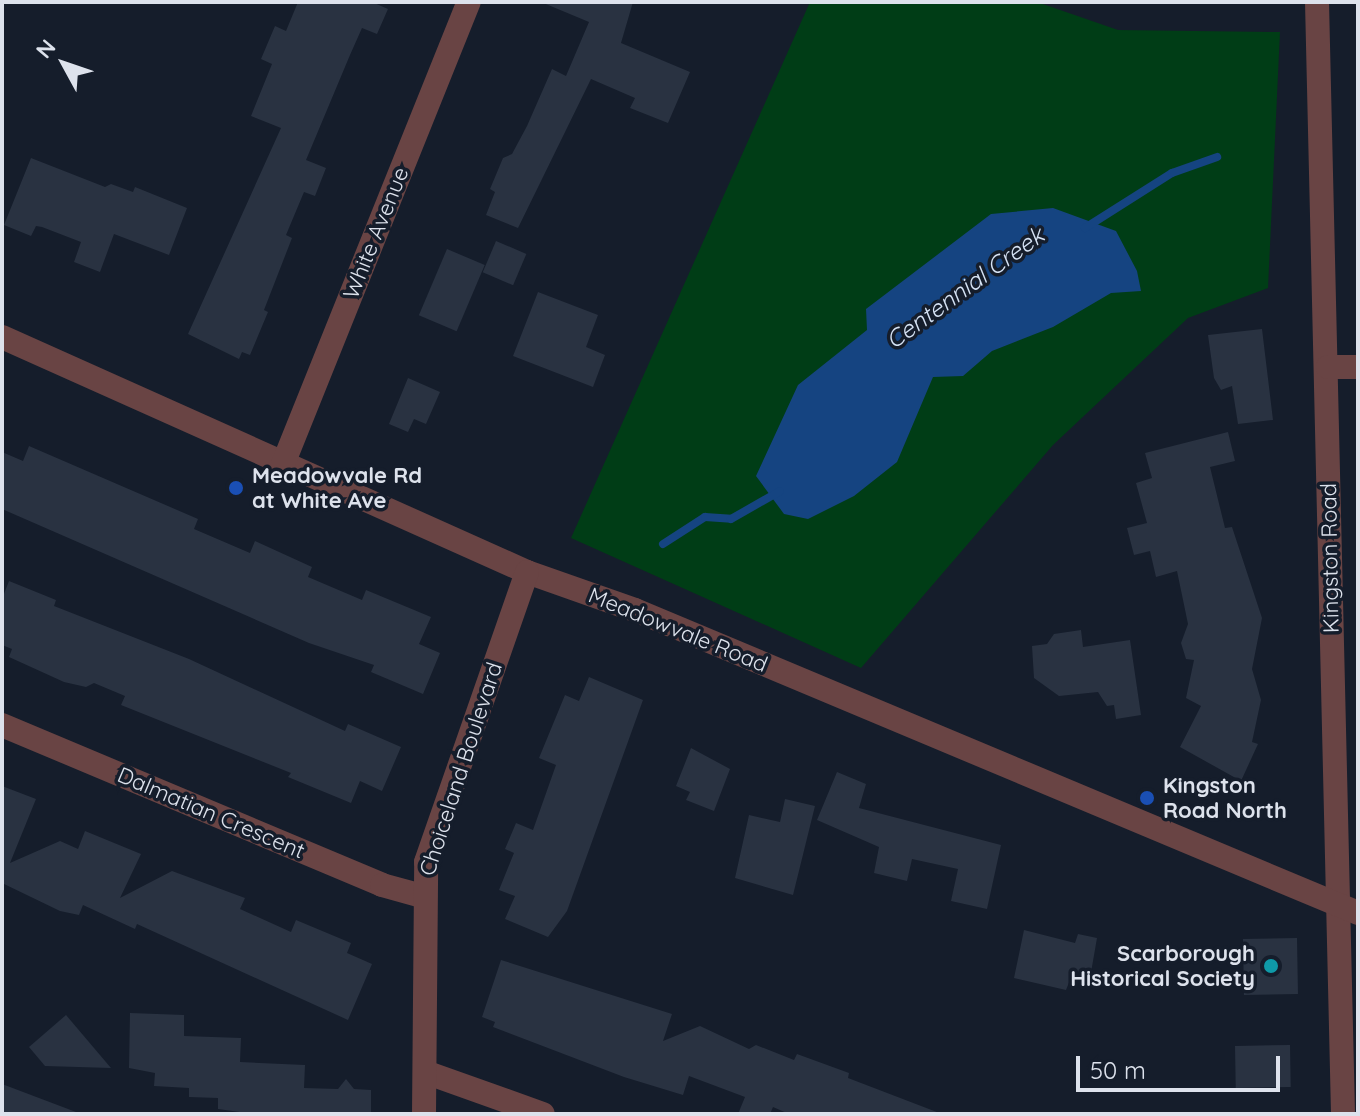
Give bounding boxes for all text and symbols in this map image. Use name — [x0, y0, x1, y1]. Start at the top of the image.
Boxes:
north arrow — [24, 24, 104, 104]
text: N — [30, 33, 62, 64]
street label: White Avenue — [338, 163, 414, 303]
water label: Centennial Creek — [880, 221, 1050, 355]
place label: Meadowvale Rd at White Ave — [252, 462, 422, 514]
marker: Meadowvale Rd at White Ave — [227, 479, 245, 497]
street label: Kingston Road — [1315, 483, 1345, 633]
street label: Meadowvale Road — [585, 582, 771, 678]
street label: Choiceland Boulevard — [414, 659, 508, 879]
street label: Dalmatian Crescent — [113, 762, 309, 864]
place label: Kingston Road North — [1163, 772, 1287, 824]
marker: Kingston Road North — [1138, 789, 1156, 807]
place label: Scarborough Historical Society — [1070, 940, 1255, 992]
marker: Scarborough Historical Society — [1262, 957, 1280, 975]
scale bar — [1080, 1040, 1284, 1090]
text: 50 m — [1090, 1055, 1146, 1085]

